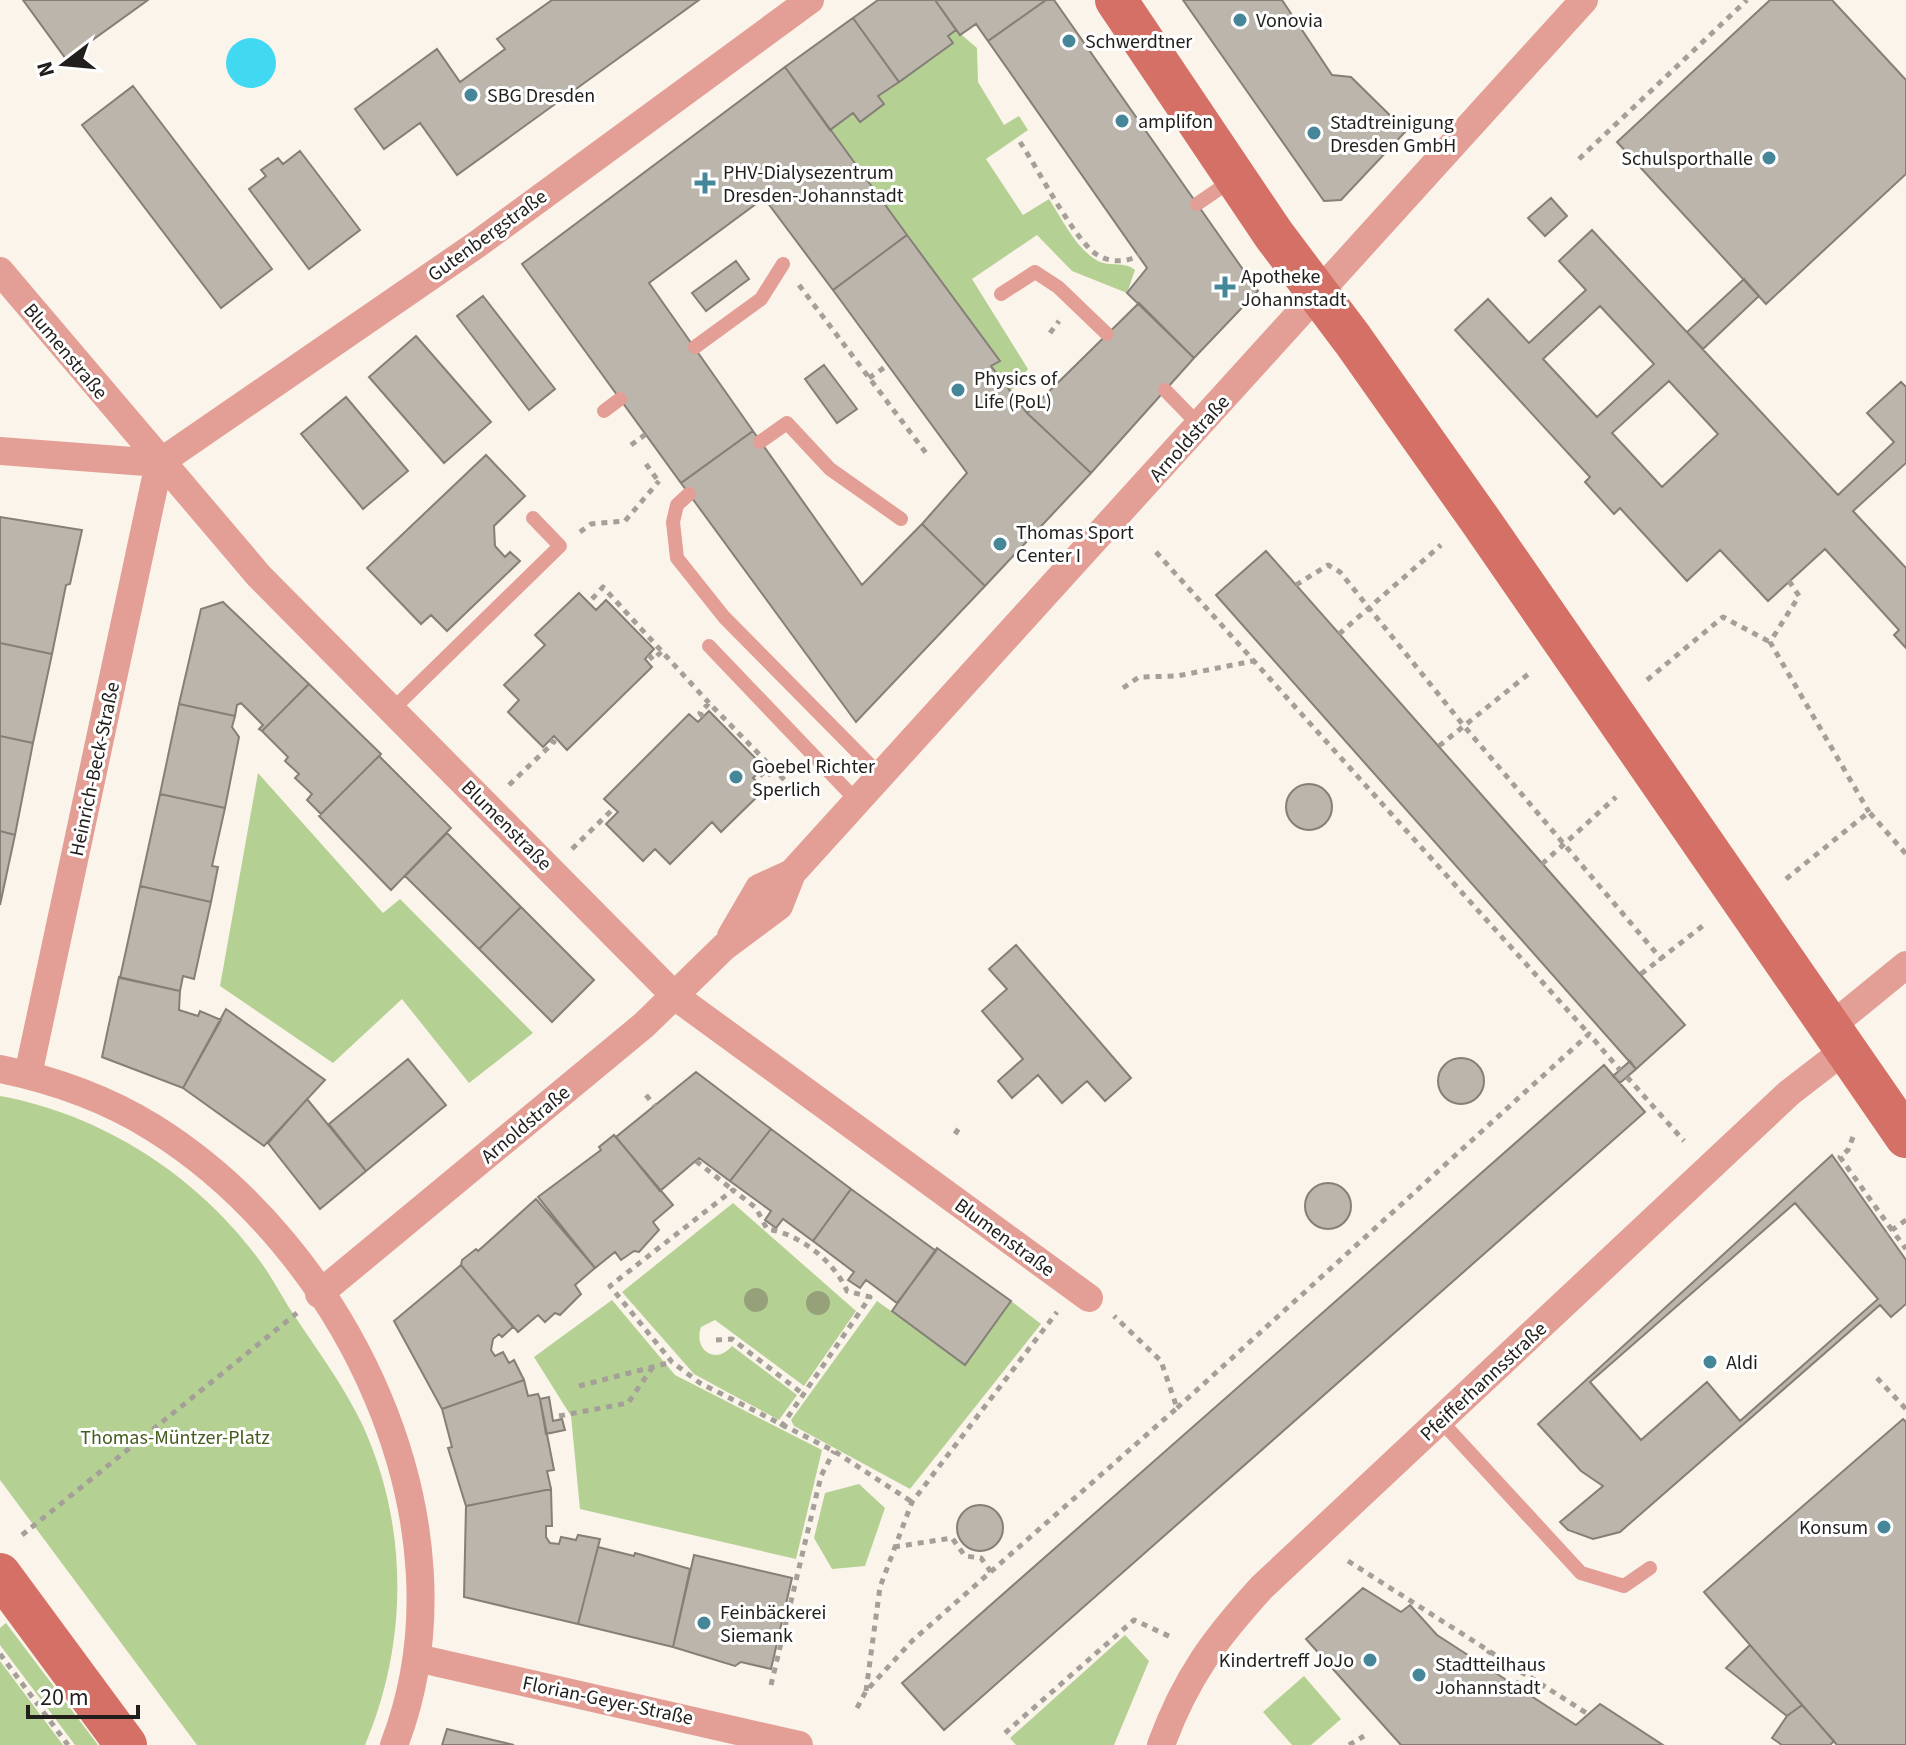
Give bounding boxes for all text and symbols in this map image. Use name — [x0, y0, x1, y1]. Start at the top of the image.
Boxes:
place label: Vonovia — [1256, 7, 1323, 35]
marker: Vonovia — [1231, 11, 1249, 29]
north arrow — [24, 24, 104, 104]
place label: Schwerdtner — [1085, 28, 1192, 56]
marker: Schwerdtner — [1060, 32, 1078, 50]
text: N — [28, 58, 63, 81]
place label: SBG Dresden — [487, 82, 595, 110]
marker: SBG Dresden — [462, 86, 480, 104]
place label: amplifon — [1138, 108, 1213, 136]
place label: Stadtreinigung Dresden GmbH — [1330, 109, 1456, 160]
marker: amplifon — [1113, 112, 1131, 130]
marker: Stadtreinigung Dresden GmbH — [1305, 124, 1323, 142]
place label: Schulsporthalle — [1621, 145, 1753, 173]
marker: Schulsporthalle — [1760, 149, 1778, 167]
place label: PHV-Dialysezentrum Dresden-Johannstadt — [723, 159, 904, 210]
marker: PHV-Dialysezentrum Dresden-Johannstadt — [694, 172, 716, 194]
street label: Gutenbergstraße — [422, 183, 553, 289]
place label: Apotheke Johannstadt — [1241, 263, 1347, 314]
marker: Apotheke Johannstadt — [1216, 278, 1234, 296]
street label: Blumenstraße — [17, 297, 114, 406]
place label: Physics of Life (PoL) — [974, 365, 1058, 416]
marker: Physics of Life (PoL) — [949, 381, 967, 399]
street label: Arnoldstraße — [1143, 389, 1237, 488]
place label: Thomas Sport Center I — [1016, 519, 1134, 570]
marker: Thomas Sport Center I — [991, 535, 1009, 553]
street label: Heinrich-Beck-Straße — [63, 679, 127, 859]
place label: Goebel Richter Sperlich — [752, 753, 875, 804]
marker: Goebel Richter Sperlich — [727, 768, 745, 786]
street label: Blumenstraße — [455, 774, 558, 877]
street label: Arnoldstraße — [475, 1079, 576, 1170]
street label: Blumenstraße — [948, 1192, 1060, 1284]
street label: Pfeifferhannsstraße — [1414, 1316, 1553, 1448]
place label: Aldi — [1726, 1349, 1758, 1377]
marker: Aldi — [1701, 1353, 1719, 1371]
park label: Thomas-Müntzer-Platz — [80, 1424, 270, 1452]
place label: Konsum — [1799, 1514, 1868, 1542]
marker: Konsum — [1875, 1518, 1893, 1536]
place label: Feinbäckerei Siemank — [720, 1599, 826, 1650]
marker: Feinbäckerei Siemank — [695, 1614, 713, 1632]
place label: Kindertreff JoJo — [1219, 1647, 1354, 1675]
marker: Kindertreff JoJo — [1361, 1651, 1379, 1669]
place label: Stadtteilhaus Johannstadt — [1435, 1651, 1546, 1702]
marker: Stadtteilhaus Johannstadt — [1410, 1666, 1428, 1684]
scale bar — [28, 1669, 138, 1719]
street label: Florian-Geyer-Straße — [520, 1669, 696, 1733]
text: 20 m — [40, 1680, 89, 1715]

